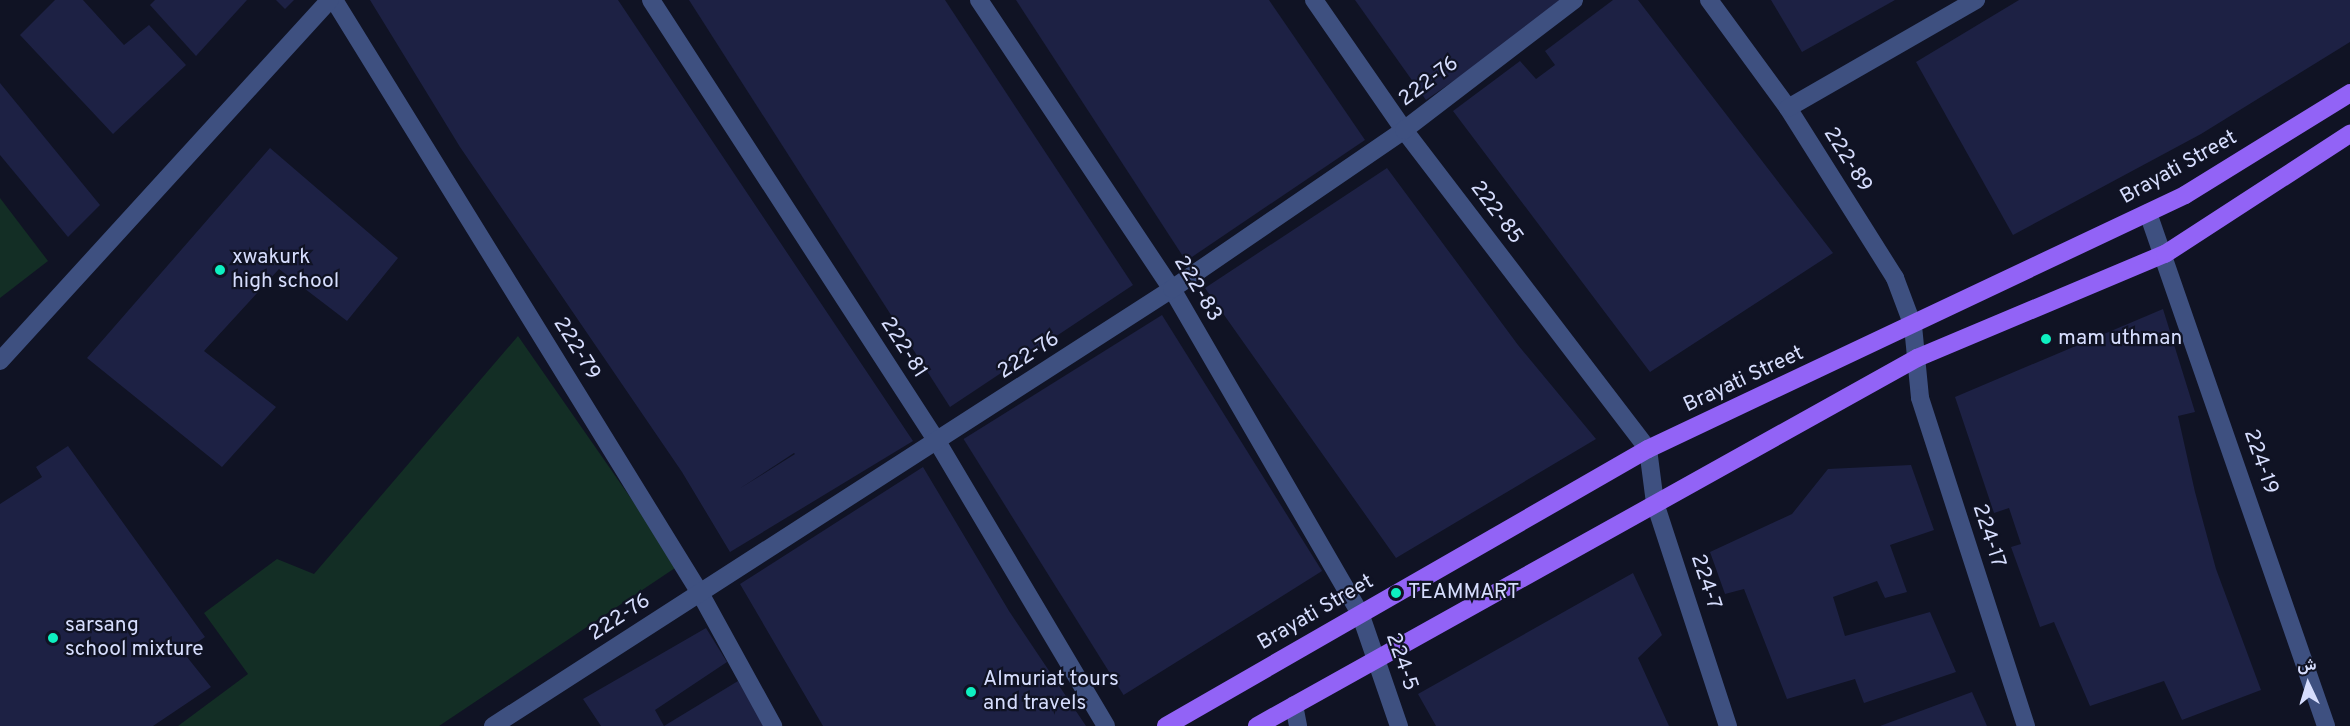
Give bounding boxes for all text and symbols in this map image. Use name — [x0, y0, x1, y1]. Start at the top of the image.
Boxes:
street label: 222-76 — [1394, 51, 1464, 113]
street label: 222-89 — [1817, 123, 1877, 197]
street label: Brayati Street — [2116, 126, 2242, 210]
street label: 222-85 — [1464, 176, 1528, 250]
place label: xwakurk high school — [232, 245, 339, 295]
street label: 222-83 — [1168, 251, 1226, 327]
marker: xwakurk high school — [213, 263, 227, 277]
street label: 222-79 — [547, 313, 605, 385]
street label: 222-81 — [874, 313, 932, 383]
place label: mam uthman — [2058, 326, 2182, 352]
street label: 222-76 — [993, 327, 1065, 385]
marker: mam uthman — [2039, 332, 2053, 346]
street label: Brayati Street — [1680, 341, 1808, 419]
street label: 224-19 — [2237, 426, 2283, 498]
street label: 224-17 — [1966, 501, 2010, 571]
street label: 224-7 — [1684, 551, 1726, 613]
street label: Brayati Street — [1254, 570, 1378, 656]
place label: TEAMMART — [1408, 580, 1520, 606]
marker: TEAMMART — [1389, 586, 1403, 600]
street label: 222-76 — [584, 589, 656, 647]
place label: sarsang school mixture — [65, 613, 204, 663]
street label: 224-5 — [1379, 630, 1423, 694]
marker: sarsang school mixture — [46, 631, 60, 645]
north arrow — [2278, 654, 2338, 714]
text: ش — [2296, 655, 2317, 677]
place label: Almuriat tours and travels — [983, 667, 1119, 717]
marker: Almuriat tours and travels — [964, 685, 978, 699]

